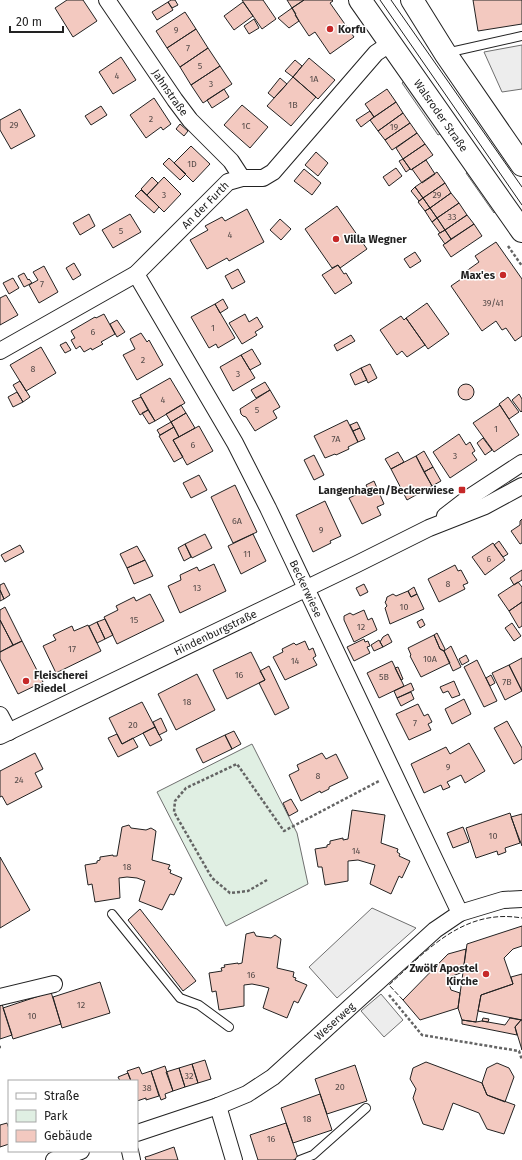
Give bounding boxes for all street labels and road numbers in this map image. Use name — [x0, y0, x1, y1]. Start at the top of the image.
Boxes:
street label: Jahnstraße — [149, 67, 191, 118]
street label: Walsroder Straße — [411, 77, 471, 154]
street label: An der Furth — [179, 179, 231, 231]
street label: Beckerwiese — [287, 558, 325, 619]
street label: Hindenburgstraße — [172, 607, 259, 658]
street label: Weserweg — [312, 999, 358, 1043]

